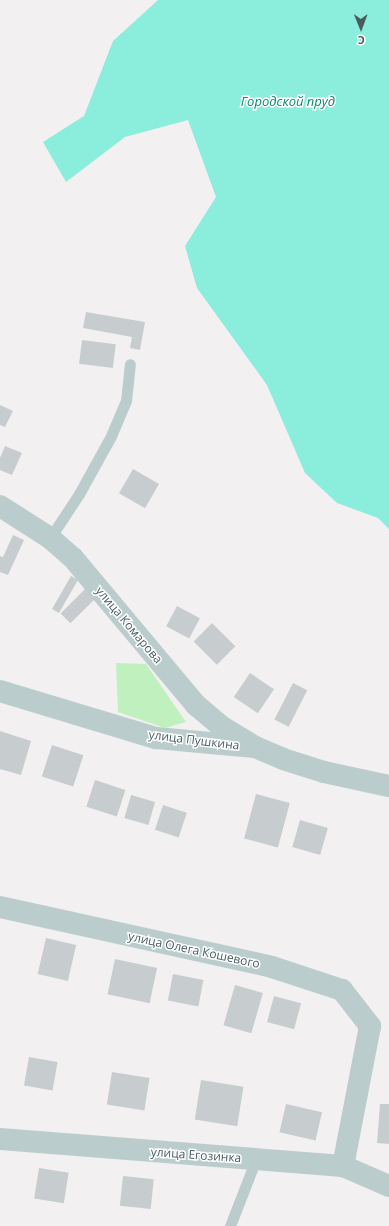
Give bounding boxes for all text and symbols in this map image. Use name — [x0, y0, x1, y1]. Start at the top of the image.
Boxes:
north arrow — [341, 8, 381, 48]
text: С — [358, 33, 365, 48]
water label: Городской пруд — [241, 93, 335, 109]
street label: улица Комарова — [93, 584, 165, 666]
street label: улица Пушкина — [148, 727, 240, 753]
street label: улица Олега Кошевого — [127, 929, 261, 971]
street label: улица Егозинка — [150, 1145, 242, 1165]

